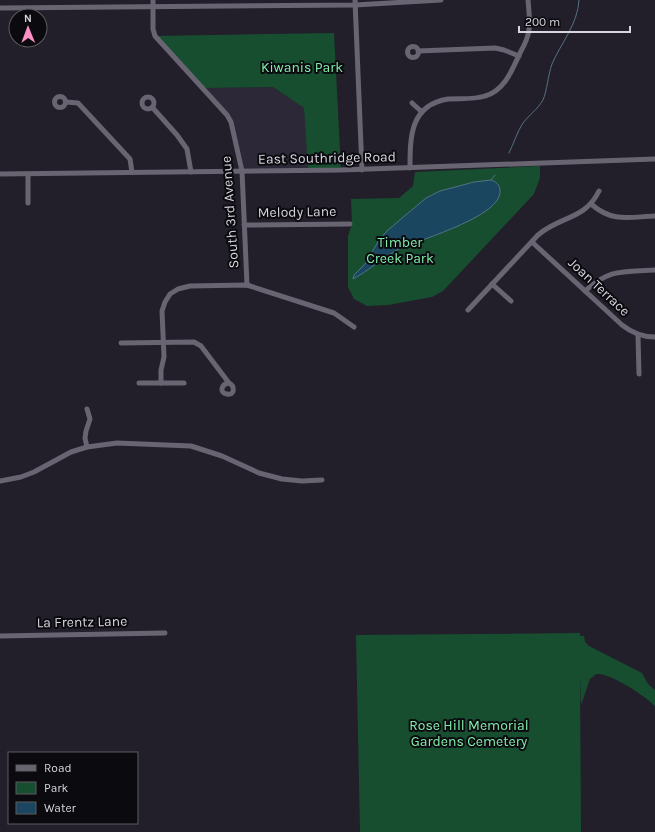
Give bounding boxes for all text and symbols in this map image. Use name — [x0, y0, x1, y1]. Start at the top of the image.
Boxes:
north arrow — [8, 8, 48, 48]
scale bar — [519, 8, 630, 34]
text: N — [24, 12, 32, 25]
text: 200 m — [525, 15, 560, 29]
park label: Kiwanis Park — [261, 59, 343, 76]
street label: East Southridge Road — [258, 148, 396, 168]
street label: South 3rd Avenue — [218, 155, 242, 269]
street label: Melody Lane — [258, 203, 336, 221]
park label: Timber Creek Park — [366, 234, 434, 267]
street label: Joan Terrace — [565, 254, 633, 320]
street label: La Frentz Lane — [36, 613, 128, 631]
park label: Rose Hill Memorial Gardens Cemetery — [409, 717, 529, 750]
legend — [8, 752, 138, 824]
text: Road — [44, 761, 72, 775]
text: Park — [44, 781, 69, 795]
text: Water — [44, 801, 77, 815]

